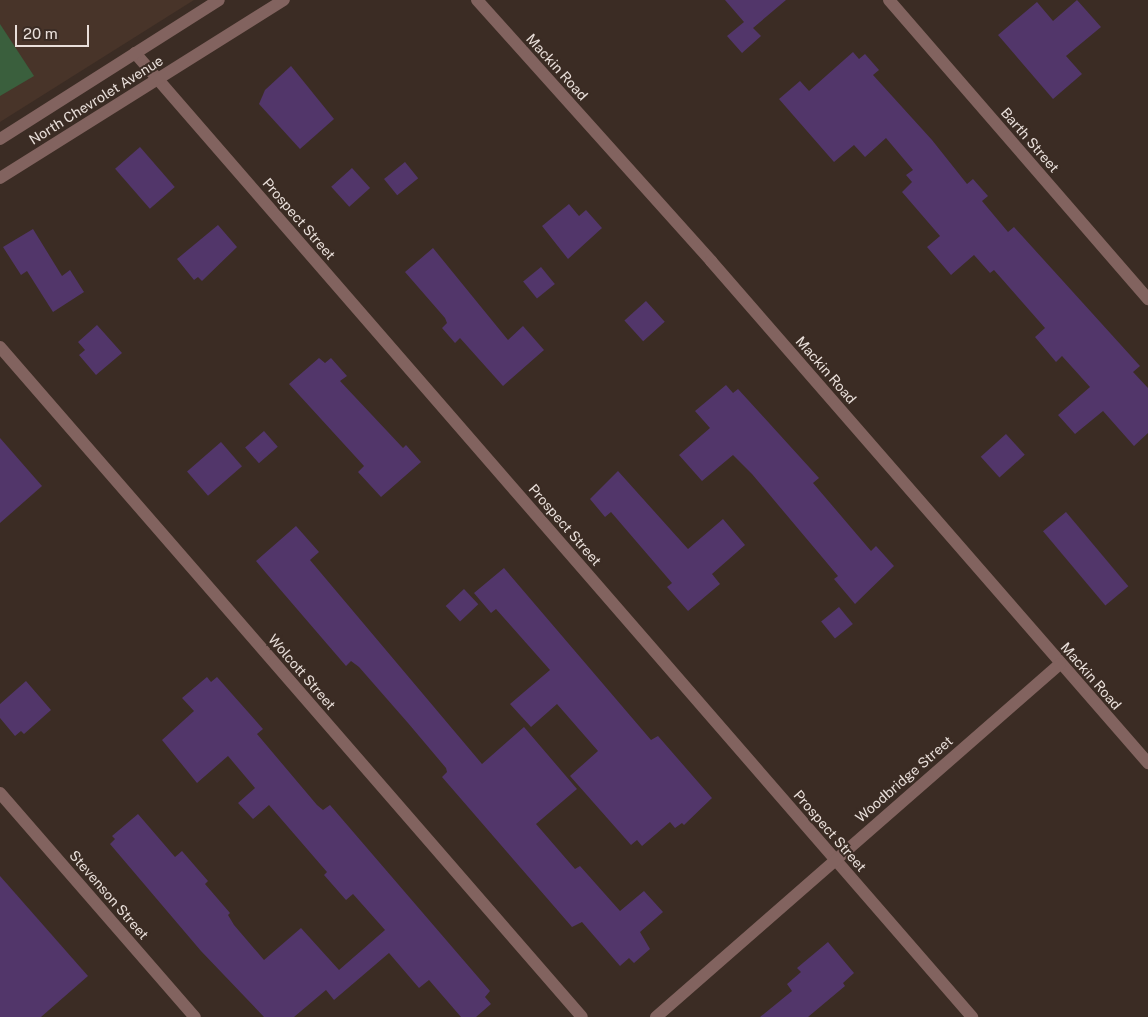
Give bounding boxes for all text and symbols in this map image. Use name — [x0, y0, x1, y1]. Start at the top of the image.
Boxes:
scale bar — [18, 15, 91, 47]
text: 20 m — [23, 25, 58, 42]
street label: Mackin Road — [523, 30, 591, 104]
street label: North Chevrolet Avenue — [26, 52, 166, 148]
street label: Barth Street — [997, 104, 1063, 176]
street label: Prospect Street — [259, 175, 339, 263]
street label: Mackin Road — [792, 333, 860, 407]
street label: Prospect Street — [525, 481, 605, 569]
street label: Wolcott Street — [265, 631, 339, 713]
street label: Mackin Road — [1057, 639, 1125, 713]
street label: Woodbridge Street — [852, 732, 956, 826]
street label: Prospect Street — [790, 787, 870, 875]
street label: Stevenson Street — [66, 847, 152, 943]

